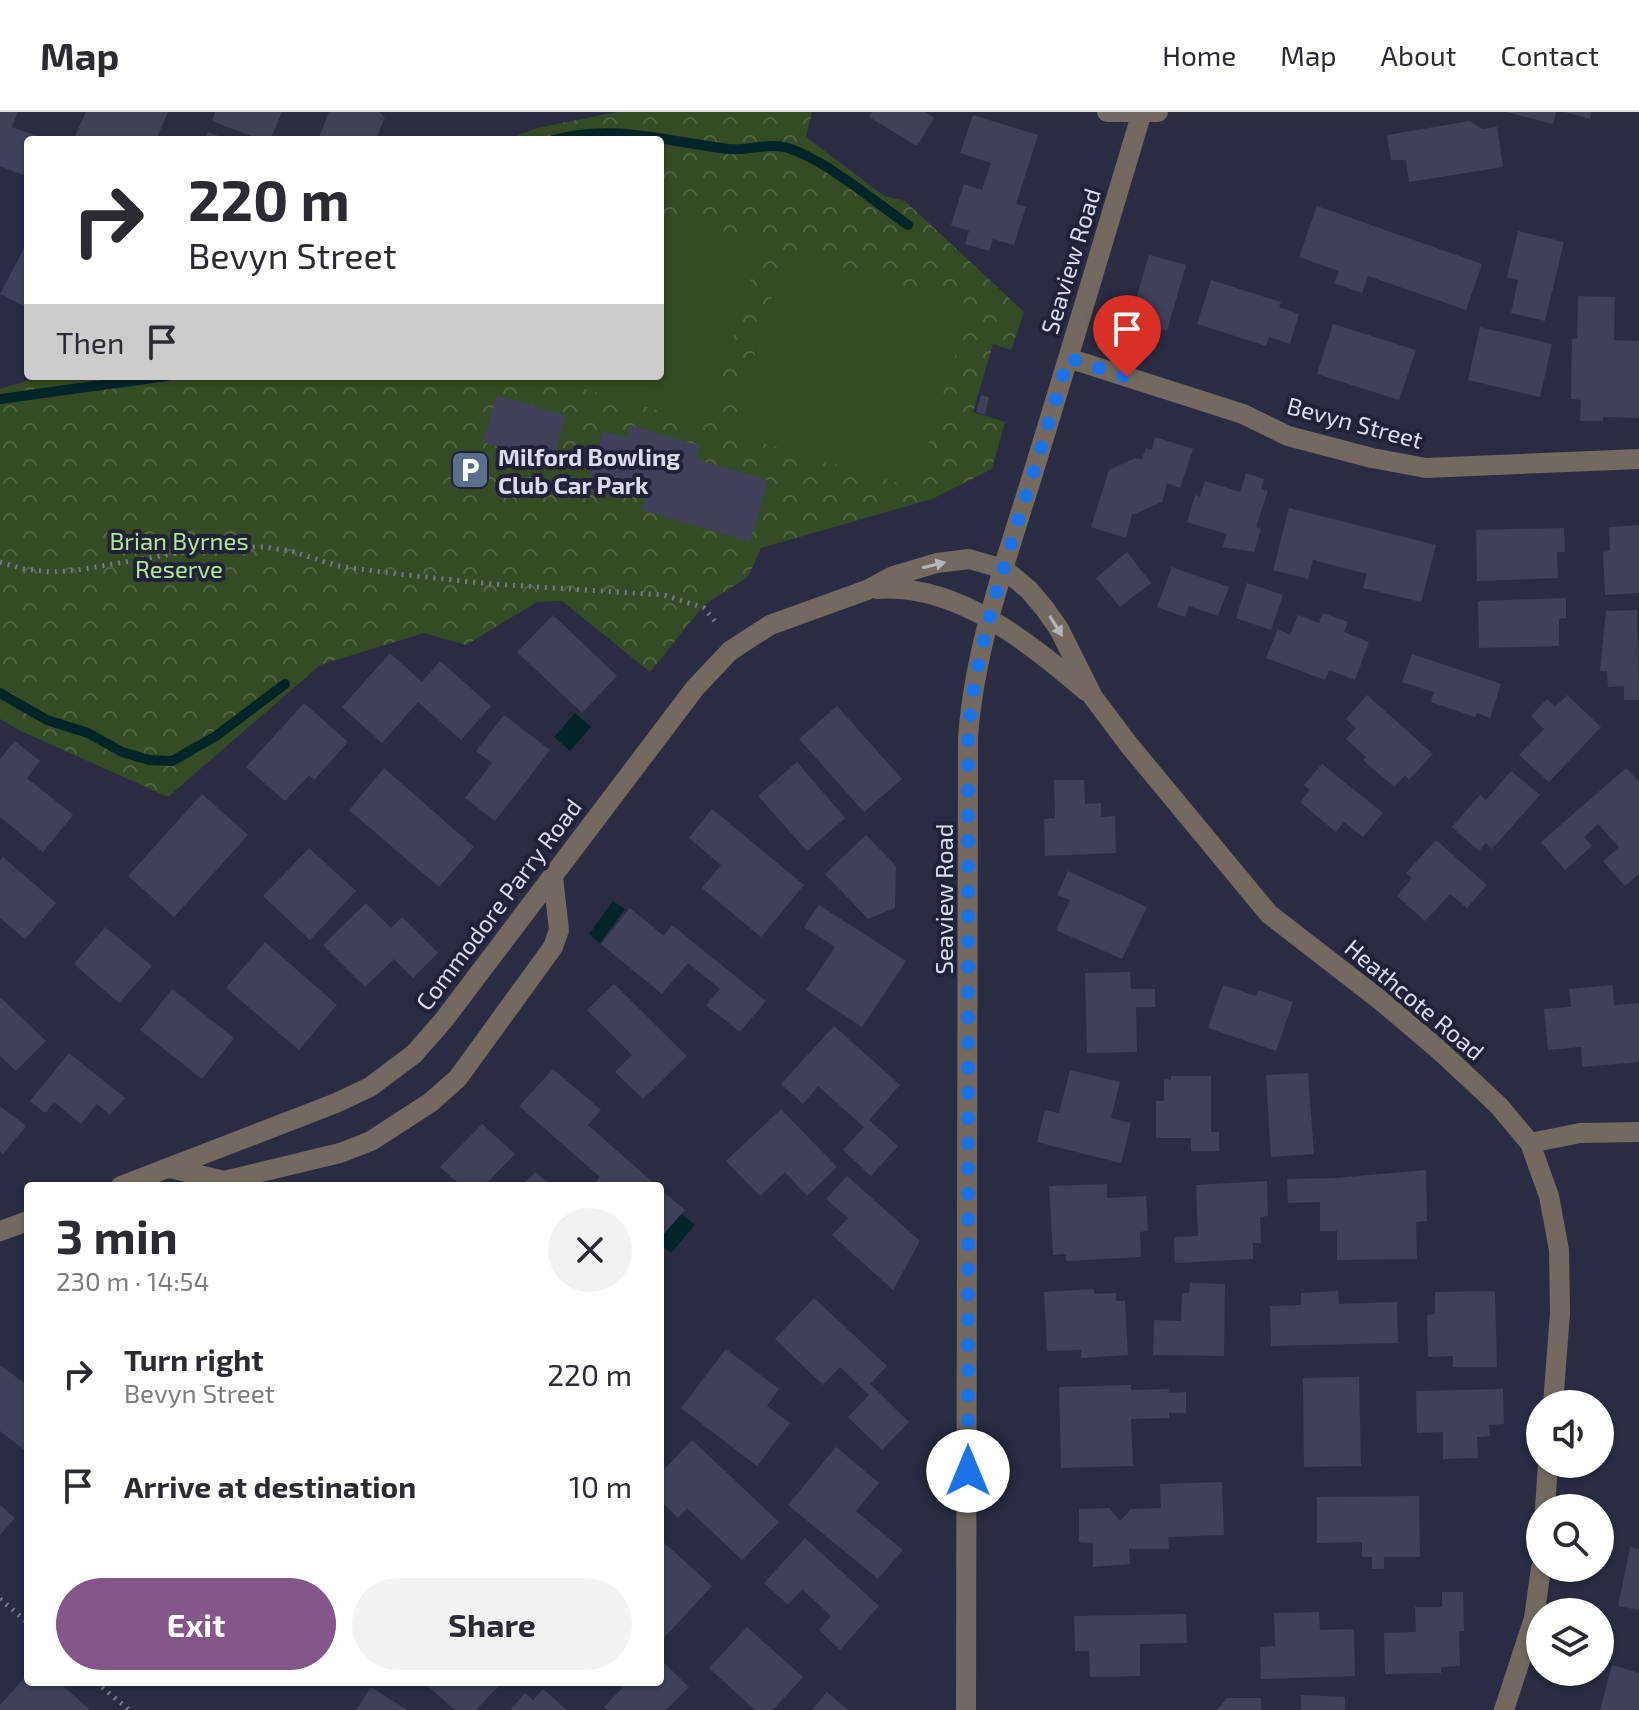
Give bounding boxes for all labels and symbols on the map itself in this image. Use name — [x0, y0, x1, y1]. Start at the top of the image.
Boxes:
street label: Seaview Road — [1034, 185, 1106, 337]
pin — [1093, 295, 1161, 377]
street label: Bevyn Street — [1284, 390, 1426, 454]
place label: Milford Bowling Club Car Park — [498, 442, 680, 499]
parking icon: Milford Bowling Club Car Park — [449, 449, 491, 491]
park label: Brian Byrnes Reserve — [109, 526, 249, 583]
one-way arrow — [922, 558, 947, 571]
one-way arrow — [1048, 615, 1062, 637]
street label: Commodore Parry Road — [409, 793, 587, 1015]
street label: Seaview Road — [929, 823, 958, 975]
street label: Heathcote Road — [1339, 932, 1491, 1066]
position arrow — [926, 1429, 1010, 1513]

